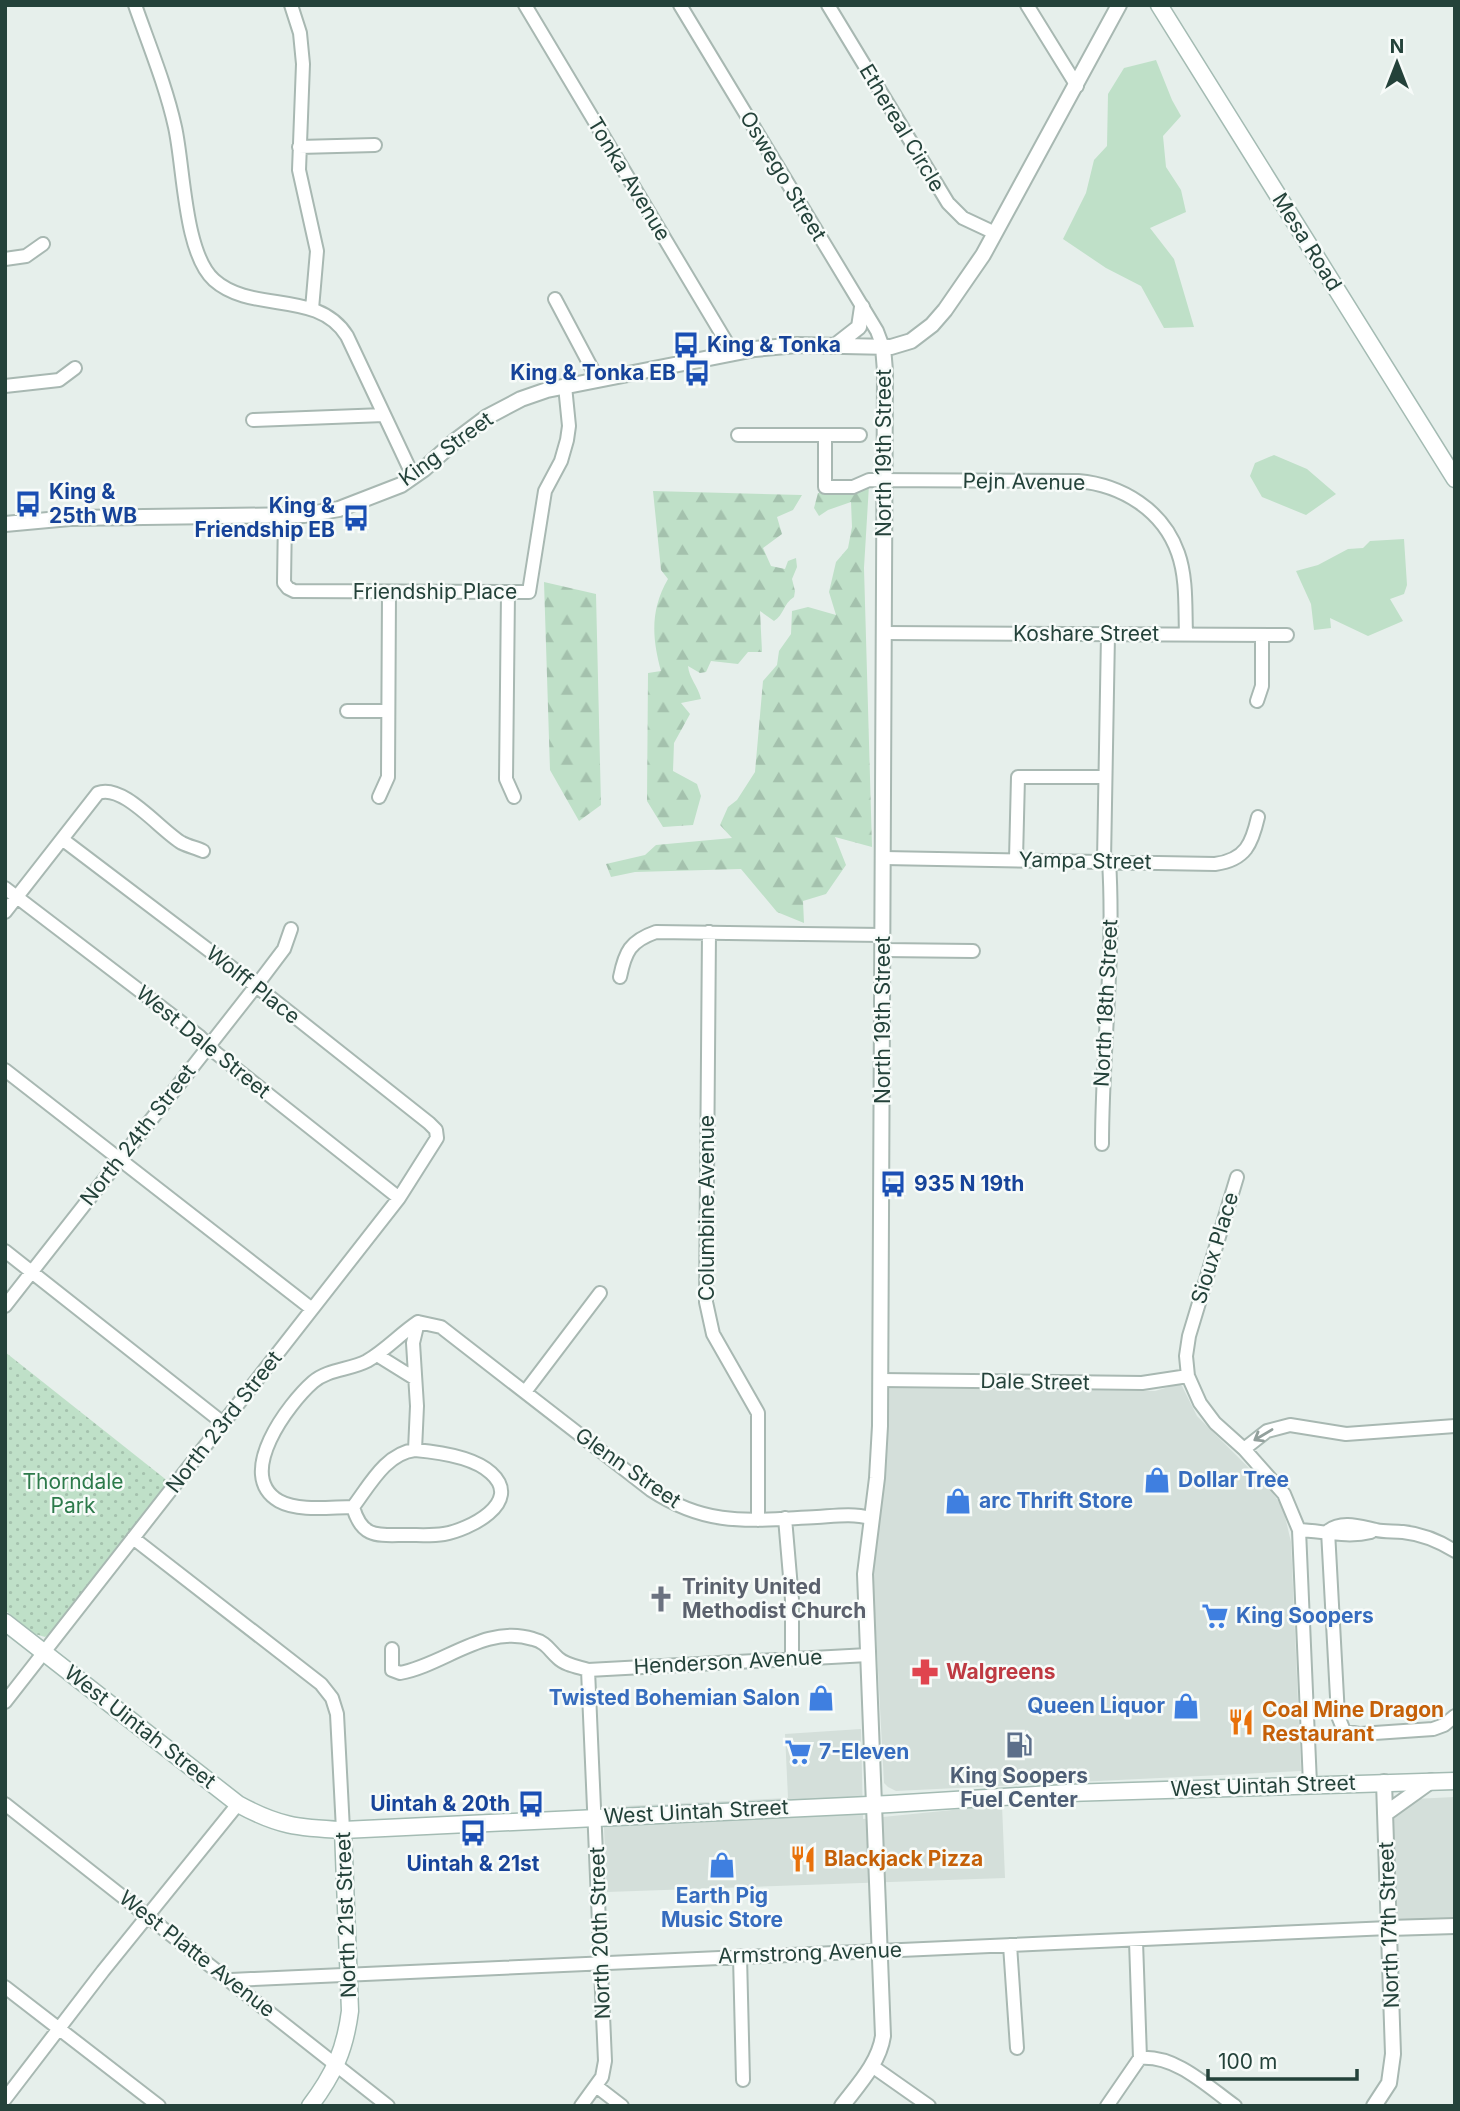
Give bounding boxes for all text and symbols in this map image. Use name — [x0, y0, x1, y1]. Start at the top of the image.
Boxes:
north arrow — [1362, 28, 1432, 98]
text: N — [1390, 35, 1404, 58]
street label: Ethereal Circle — [855, 59, 950, 196]
street label: Oswego Street — [735, 106, 832, 245]
street label: Tonka Avenue — [583, 112, 676, 245]
street label: Mesa Road — [1268, 188, 1347, 295]
bus stop icon: King & Tonka — [671, 330, 701, 360]
place label: King & Tonka — [707, 332, 841, 357]
bus stop icon: King & Tonka EB — [682, 358, 712, 388]
place label: King & Tonka EB — [510, 360, 676, 385]
street label: North 19th Street — [871, 369, 896, 537]
street label: King Street — [394, 406, 498, 491]
street label: Pejn Avenue — [962, 468, 1086, 495]
place label: King & 25th WB — [49, 479, 137, 528]
bus stop icon: King & 25th WB — [13, 489, 43, 519]
place label: King & Friendship EB — [194, 493, 336, 542]
bus stop icon: King & Friendship EB — [341, 503, 371, 533]
street label: Friendship Place — [353, 579, 517, 604]
street label: Koshare Street — [1013, 621, 1159, 646]
street label: Yampa Street — [1018, 847, 1152, 874]
street label: North 18th Street — [1089, 918, 1122, 1087]
street label: North 19th Street — [870, 936, 895, 1104]
street label: Wolff Place — [201, 940, 305, 1029]
street label: West Dale Street — [131, 980, 275, 1103]
street label: North 24th Street — [75, 1059, 201, 1210]
street label: Columbine Avenue — [694, 1115, 719, 1301]
bus stop icon: 935 N 19th — [878, 1169, 908, 1199]
place label: 935 N 19th — [914, 1171, 1024, 1196]
street label: Sioux Place — [1186, 1189, 1243, 1307]
street label: North 23rd Street — [160, 1346, 287, 1498]
street label: Dale Street — [980, 1368, 1090, 1395]
street label: Glenn Street — [571, 1422, 686, 1513]
one-way arrow — [1253, 1428, 1273, 1442]
shop icon: Dollar Tree — [1142, 1465, 1172, 1495]
place label: Dollar Tree — [1178, 1467, 1289, 1492]
park label: Thorndale Park — [22, 1469, 124, 1518]
shop icon: arc Thrift Store — [943, 1486, 973, 1516]
place label: arc Thrift Store — [979, 1488, 1133, 1513]
place label: Trinity United Methodist Church — [682, 1574, 866, 1623]
church icon: Trinity United Methodist Church — [646, 1584, 676, 1614]
supermarket icon: King Soopers — [1200, 1601, 1230, 1631]
place label: King Soopers — [1236, 1603, 1374, 1628]
street label: Henderson Avenue — [633, 1644, 823, 1679]
pharmacy icon: Walgreens — [910, 1657, 940, 1687]
place label: Walgreens — [946, 1659, 1056, 1684]
street label: West Uintah Street — [60, 1660, 221, 1794]
shop icon: Twisted Bohemian Salon — [806, 1683, 836, 1713]
place label: Twisted Bohemian Salon — [549, 1685, 800, 1710]
shop icon: Queen Liquor — [1171, 1691, 1201, 1721]
place label: Queen Liquor — [1027, 1693, 1165, 1718]
place label: Coal Mine Dragon Restaurant — [1262, 1697, 1444, 1746]
restaurant icon: Coal Mine Dragon Restaurant — [1226, 1707, 1256, 1737]
fuel station icon: King Soopers Fuel Center — [1004, 1730, 1034, 1760]
supermarket icon: 7-Eleven — [783, 1737, 813, 1767]
place label: 7-Eleven — [819, 1739, 909, 1764]
place label: King Soopers Fuel Center — [950, 1763, 1088, 1812]
street label: West Uintah Street — [1170, 1770, 1356, 1801]
bus stop icon: Uintah & 20th — [516, 1789, 546, 1819]
place label: Uintah & 20th — [370, 1791, 510, 1816]
street label: West Uintah Street — [603, 1794, 789, 1829]
bus stop icon: Uintah & 21st — [458, 1818, 488, 1848]
street label: North 21st Street — [330, 1831, 361, 1999]
street label: North 17th Street — [1373, 1841, 1404, 2009]
restaurant icon: Blackjack Pizza — [788, 1844, 818, 1874]
street label: North 20th Street — [584, 1846, 615, 2020]
place label: Blackjack Pizza — [824, 1846, 983, 1871]
shop icon: Earth Pig Music Store — [707, 1850, 737, 1880]
place label: Uintah & 21st — [407, 1851, 540, 1876]
place label: Earth Pig Music Store — [661, 1883, 783, 1932]
street label: West Platte Avenue — [114, 1885, 280, 2022]
street label: Armstrong Avenue — [718, 1937, 902, 1968]
scale bar — [1208, 2038, 1357, 2082]
text: 100 m — [1218, 2049, 1277, 2074]

